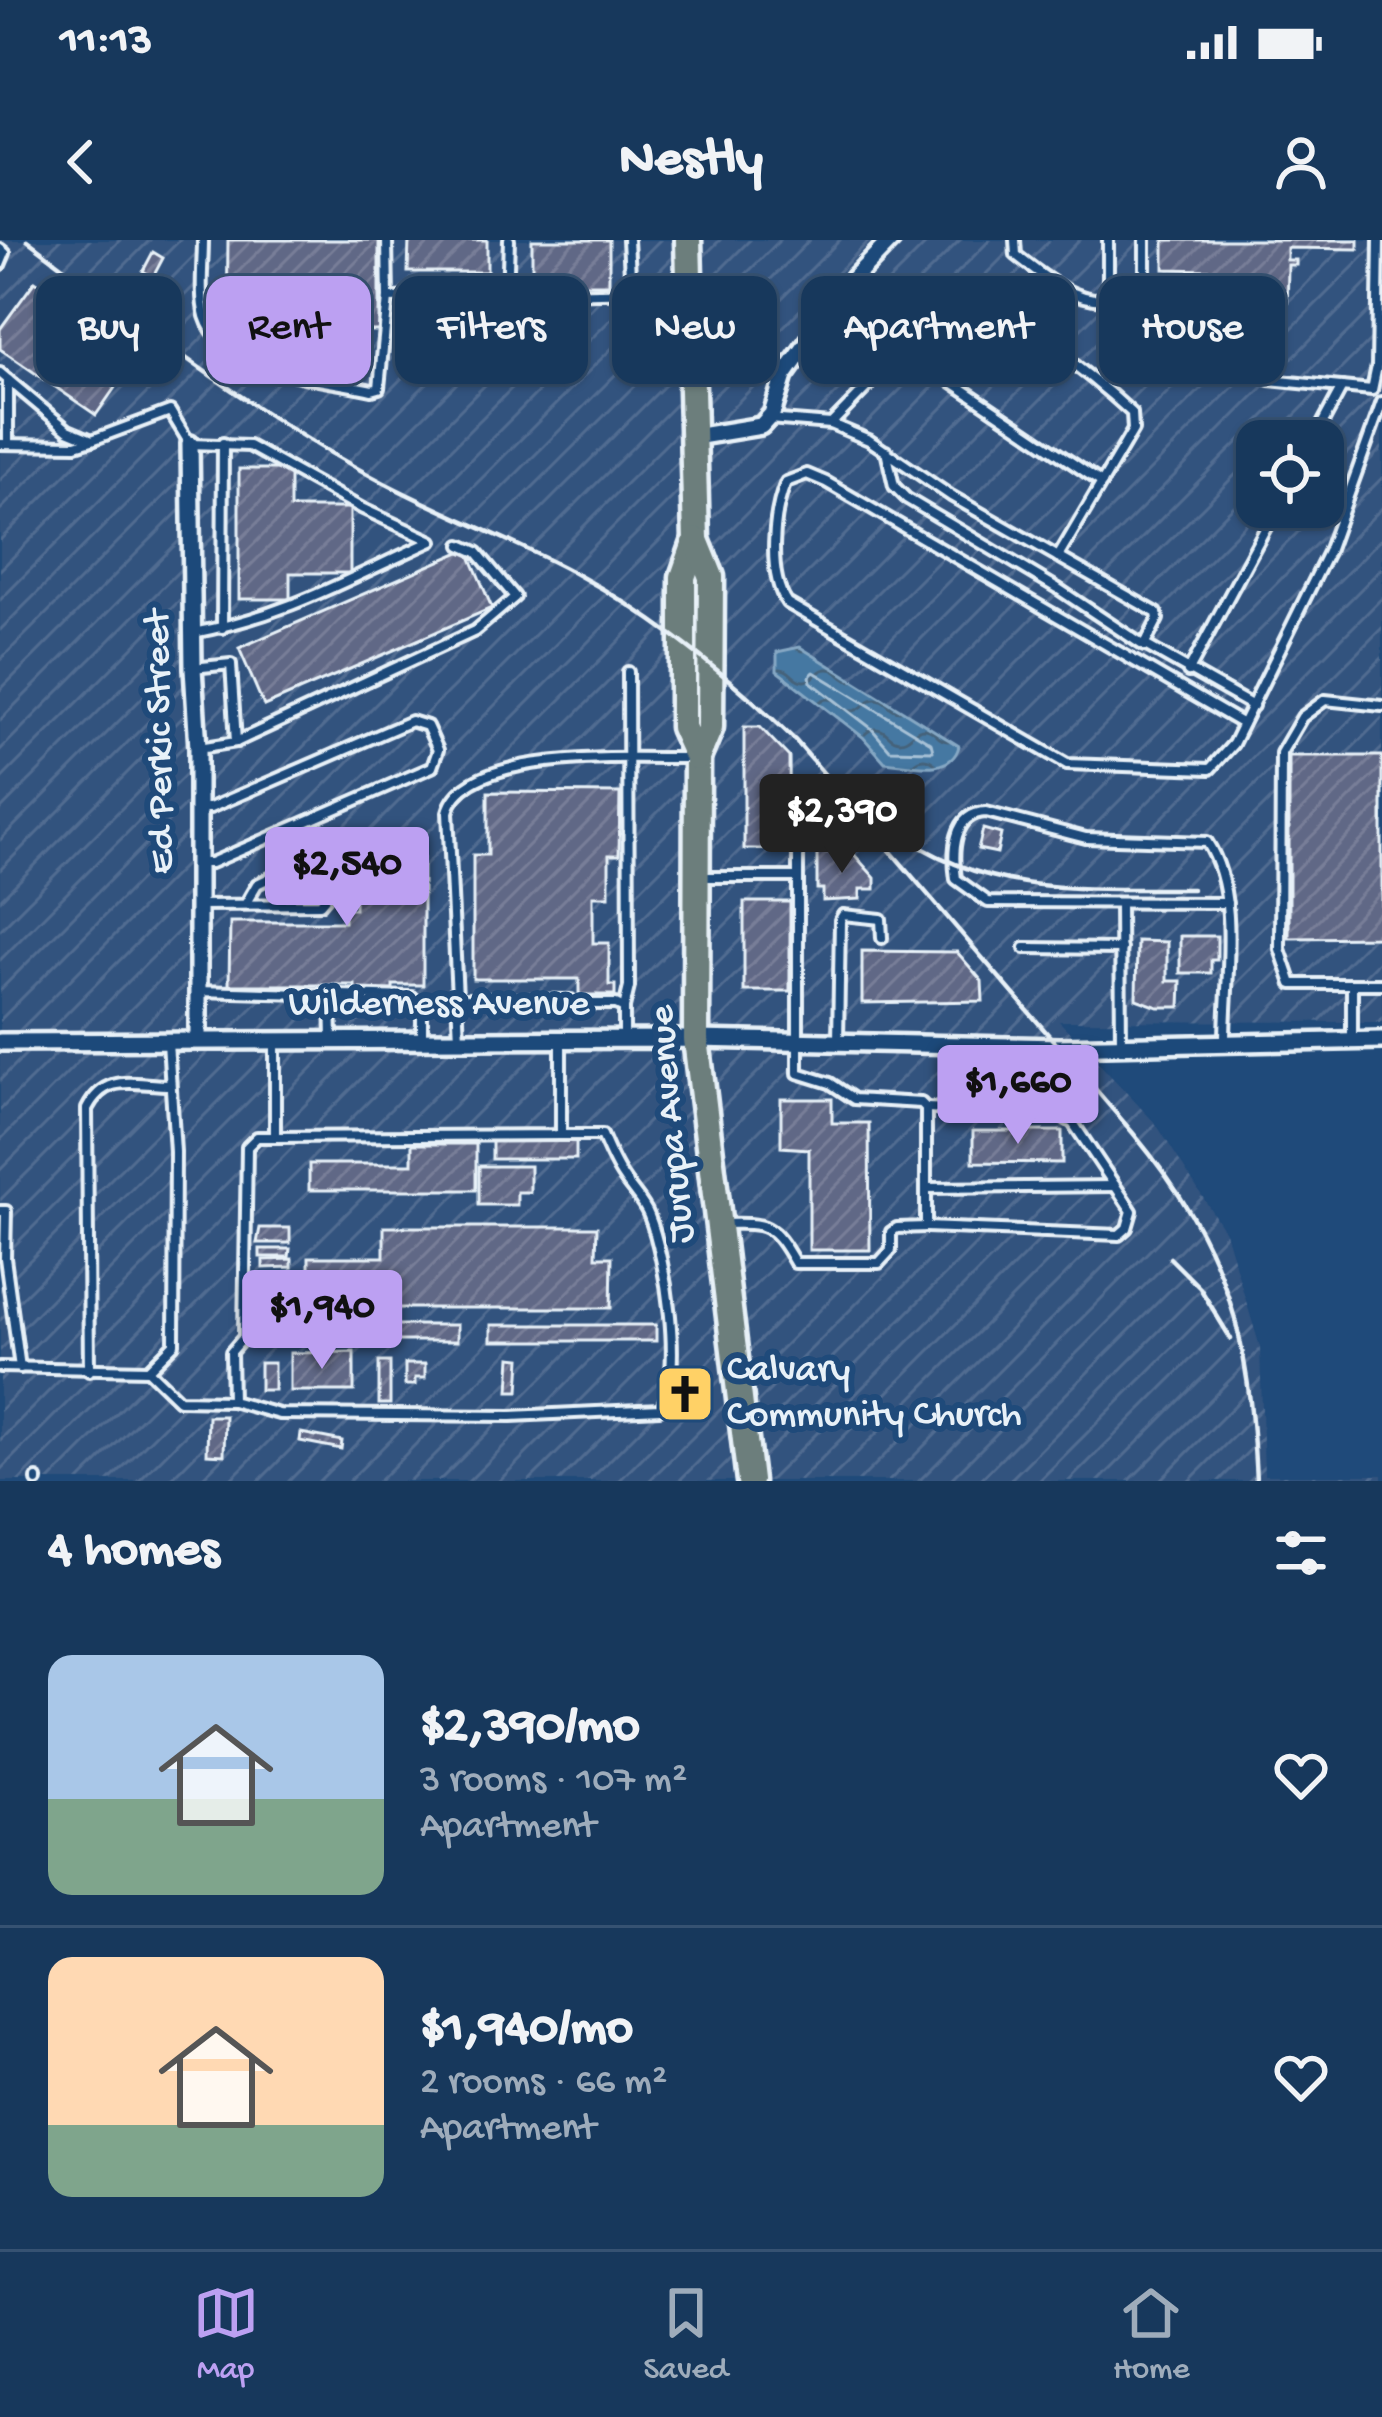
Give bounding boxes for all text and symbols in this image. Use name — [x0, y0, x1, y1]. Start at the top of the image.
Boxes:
text: 11:13 — [60, 16, 152, 69]
icon: back — [48, 129, 114, 195]
icon: person — [1268, 129, 1334, 195]
text: Nestly — [619, 130, 763, 194]
chip: Buy — [36, 276, 182, 384]
chip: Rent — [206, 276, 371, 384]
chip: Filters — [395, 276, 588, 384]
chip: New — [612, 276, 777, 384]
chip: Apartment — [801, 276, 1075, 384]
chip: House — [1099, 276, 1285, 384]
map controls — [1236, 420, 1344, 528]
button: locate — [1236, 420, 1344, 528]
street label: Ed Perkic Street — [137, 606, 187, 874]
pin: $2,390 — [744, 774, 940, 876]
text: $2,390 — [787, 790, 897, 836]
pin: $2,540 — [249, 827, 445, 929]
text: $2,540 — [292, 843, 402, 889]
street label: Wilderness Avenue — [289, 983, 590, 1029]
street label: Jurupa Avenue — [641, 1002, 707, 1245]
pin: $1,660 — [920, 1045, 1116, 1147]
text: $1,660 — [964, 1061, 1072, 1107]
pin: $1,940 — [224, 1270, 420, 1372]
text: $1,940 — [269, 1286, 375, 1332]
place label: Calvary Community Church — [727, 1349, 1022, 1440]
church icon: Calvary Community Church — [654, 1363, 716, 1425]
icon: filters — [1268, 1520, 1334, 1586]
text: 4 homes — [48, 1523, 219, 1583]
text: $2,390/mo — [420, 1699, 640, 1759]
icon: home — [144, 1703, 288, 1847]
icon: heart — [1268, 1742, 1334, 1808]
text: 3 rooms · 107 m² — [420, 1759, 687, 1805]
text: Apartment — [420, 1805, 596, 1851]
text: $1,940/mo — [420, 2001, 633, 2061]
icon: home — [144, 2005, 288, 2149]
icon: heart — [1268, 2044, 1334, 2110]
text: 2 rooms · 66 m² — [420, 2061, 667, 2107]
text: Apartment — [420, 2107, 596, 2153]
tab: Map — [193, 2280, 259, 2390]
tab: Saved — [644, 2280, 728, 2390]
tab: Home — [1113, 2280, 1189, 2390]

